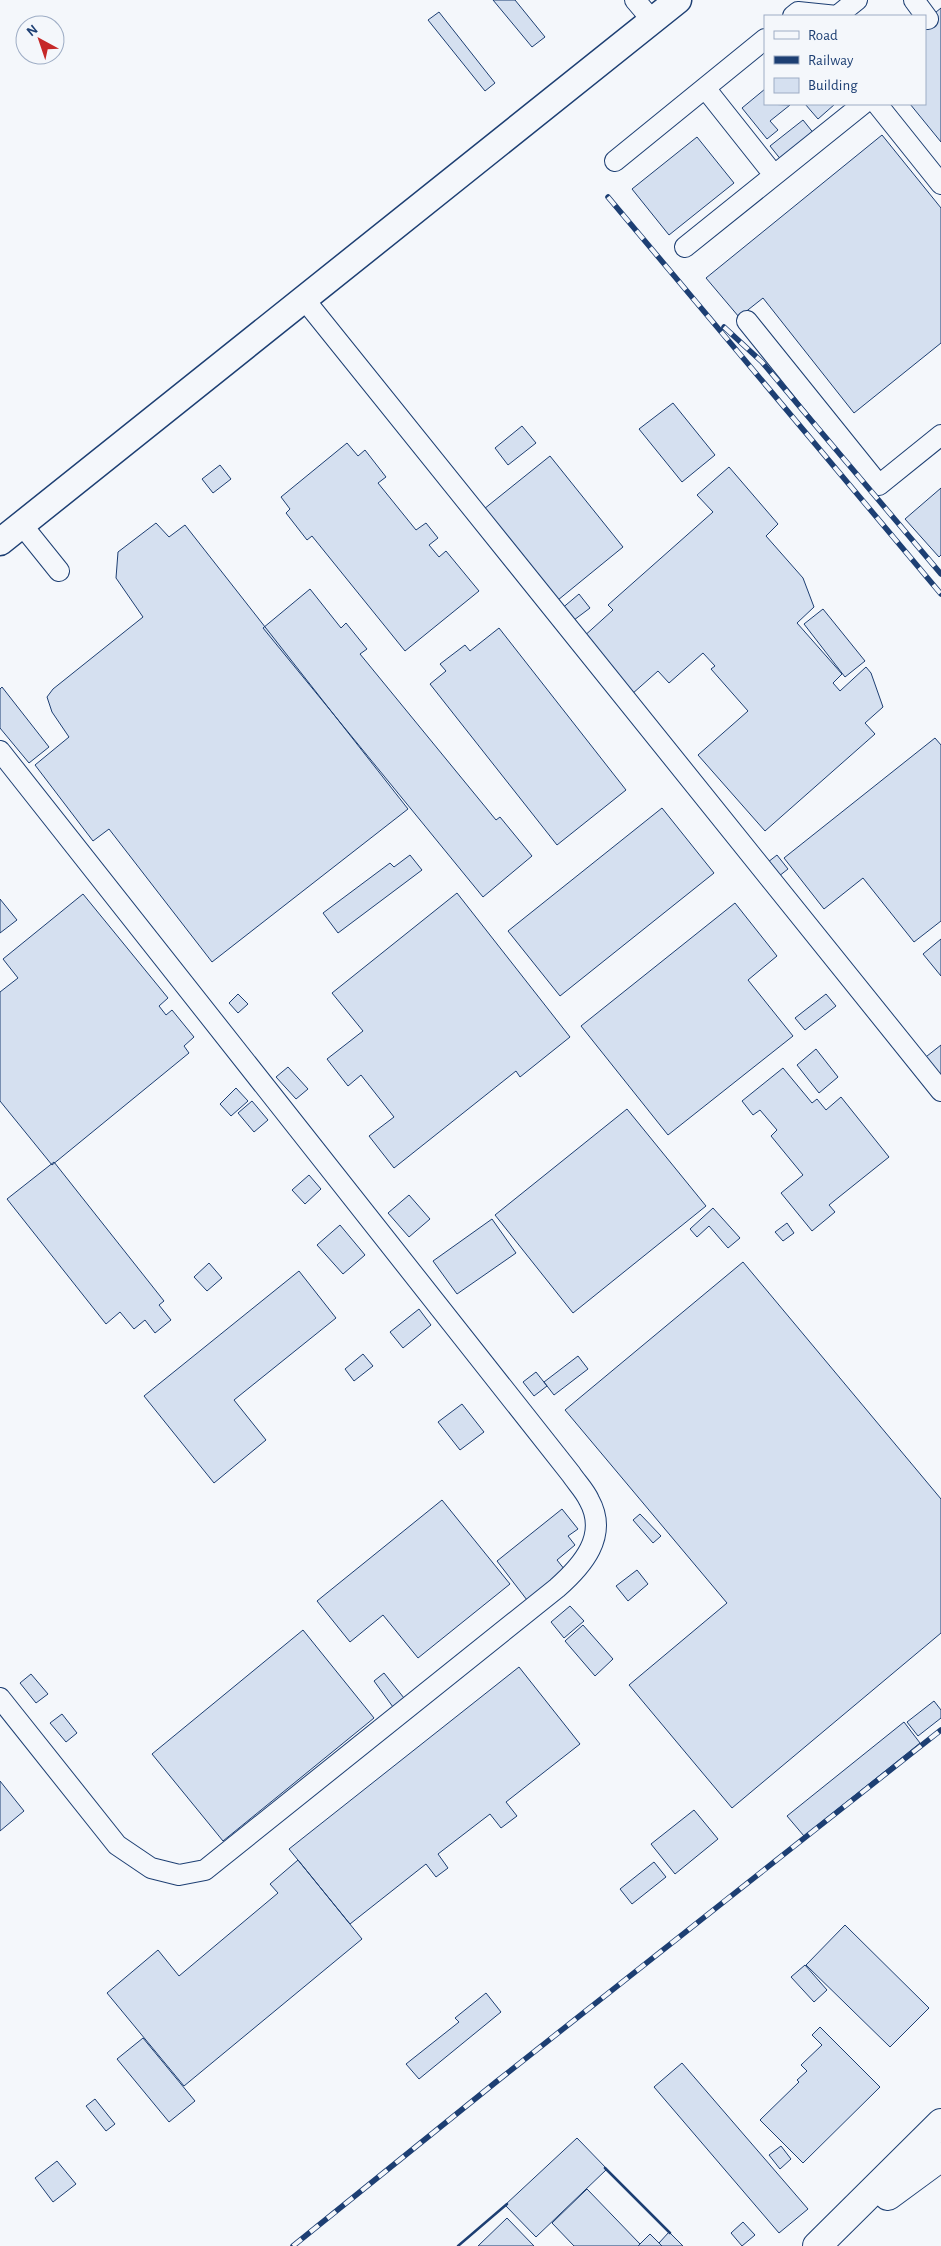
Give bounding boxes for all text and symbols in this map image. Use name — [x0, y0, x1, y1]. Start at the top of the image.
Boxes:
north arrow — [15, 15, 65, 65]
legend — [764, 15, 926, 105]
text: N — [24, 22, 41, 39]
text: Road — [808, 28, 838, 43]
text: Railway — [808, 53, 854, 68]
text: Building — [808, 78, 858, 93]

